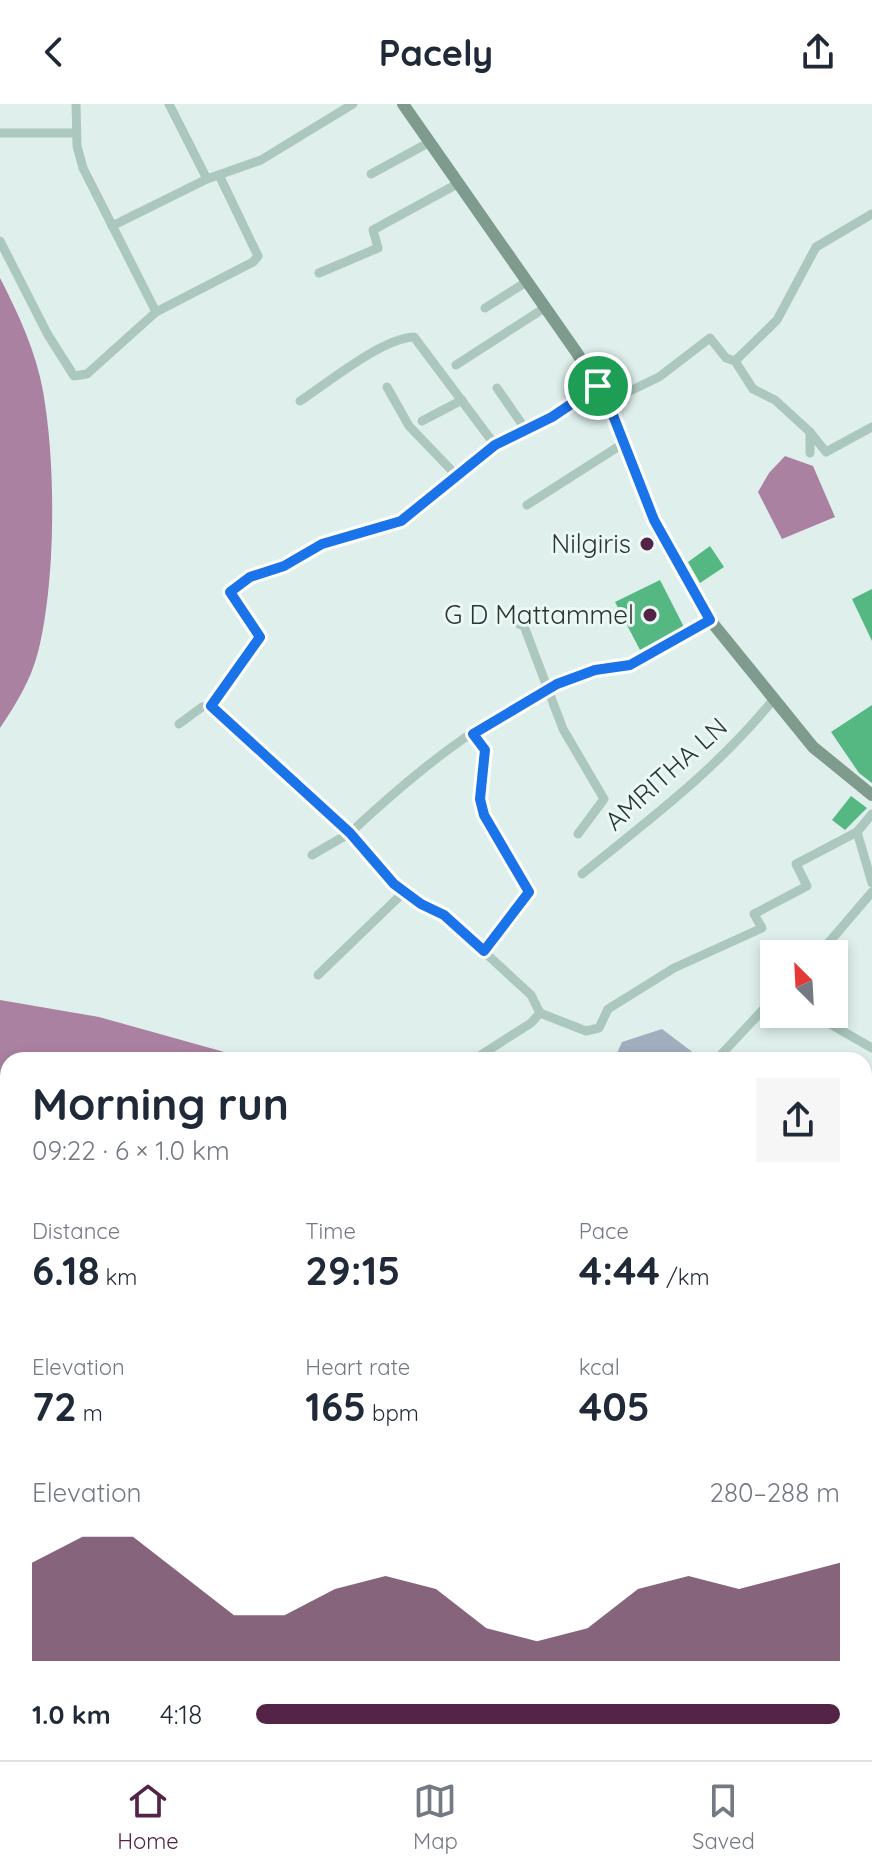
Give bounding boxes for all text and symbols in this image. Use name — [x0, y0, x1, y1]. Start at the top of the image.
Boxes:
icon: back — [32, 30, 76, 74]
text: Pacely — [379, 30, 493, 75]
icon: share — [796, 30, 840, 74]
pin — [564, 352, 632, 420]
icon: arrive — [576, 364, 620, 408]
place label: Nilgiris — [551, 527, 631, 560]
marker: Nilgiris — [638, 535, 656, 553]
place label: G D Mattammel — [444, 598, 634, 631]
marker: G D Mattammel — [641, 606, 659, 624]
street label: AMRITHA LN — [598, 710, 734, 837]
north arrow — [760, 940, 848, 1028]
map controls — [760, 940, 848, 1028]
text: Morning run — [32, 1076, 289, 1131]
button: share — [756, 1078, 840, 1162]
text: 09:22 · 6 × 1.0 km — [32, 1134, 230, 1167]
text: Distance — [32, 1217, 120, 1245]
text: Time — [305, 1217, 356, 1245]
text: Pace — [579, 1217, 629, 1245]
text: 6.18 — [32, 1245, 100, 1295]
text: 29:15 — [305, 1245, 400, 1295]
text: 4:44 — [579, 1245, 660, 1295]
text: km — [100, 1263, 137, 1291]
text: /km — [660, 1263, 709, 1291]
text: Elevation — [32, 1353, 125, 1381]
text: Heart rate — [305, 1353, 410, 1381]
text: kcal — [579, 1353, 620, 1381]
text: 72 — [32, 1381, 77, 1431]
text: 165 — [305, 1381, 366, 1431]
text: 405 — [579, 1381, 650, 1431]
text: m — [77, 1399, 103, 1427]
text: bpm — [366, 1399, 419, 1427]
text: Elevation — [32, 1476, 142, 1509]
text: 280–288 m — [710, 1476, 840, 1509]
text: 1.0 km — [32, 1698, 111, 1731]
text: 4:18 — [160, 1698, 202, 1731]
tab: Home — [117, 1779, 179, 1855]
tab: Map — [413, 1779, 458, 1855]
tab: Saved — [692, 1779, 755, 1855]

